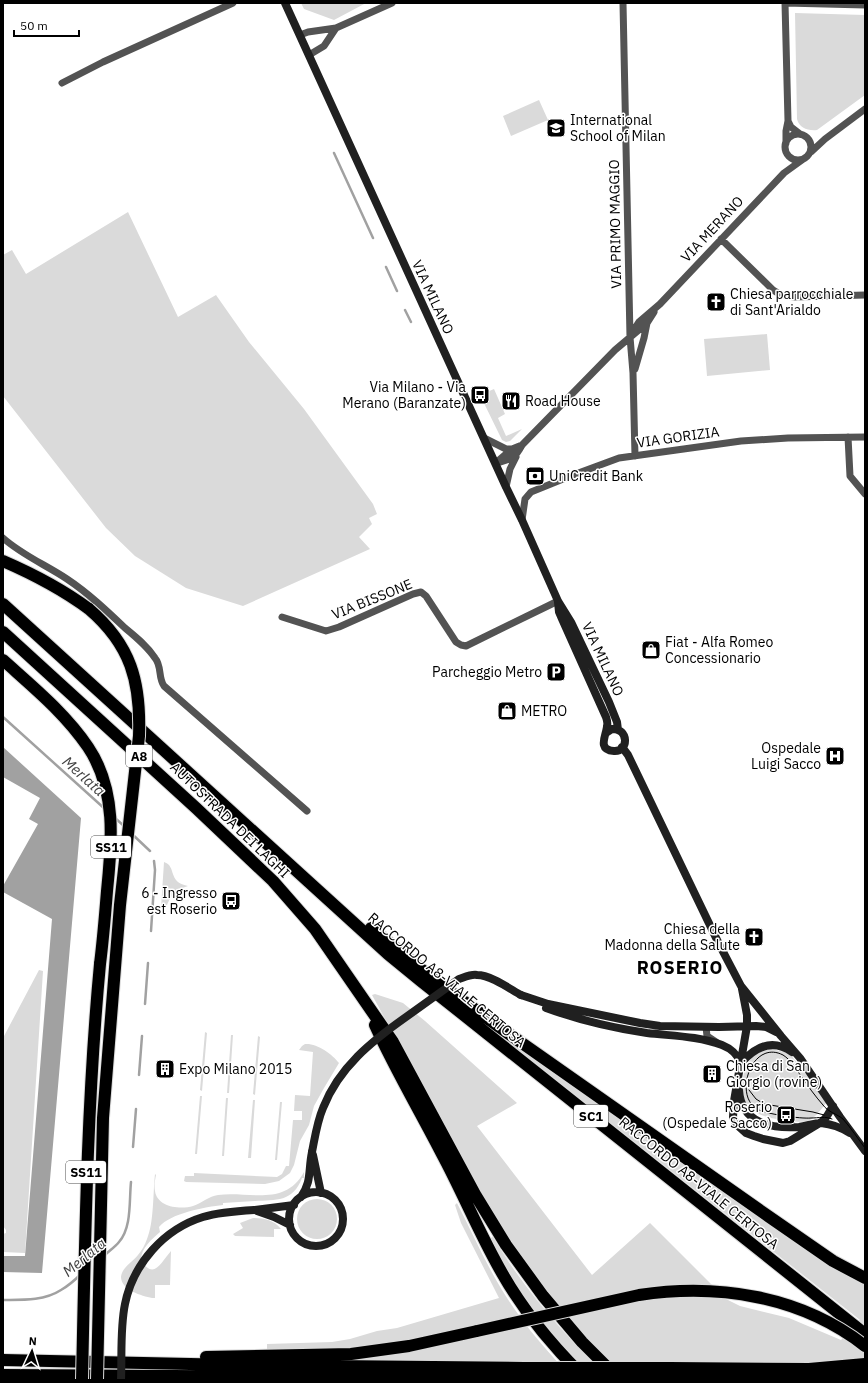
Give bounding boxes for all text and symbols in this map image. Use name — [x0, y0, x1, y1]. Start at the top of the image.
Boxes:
scale bar — [14, 12, 79, 38]
text: 50 m — [20, 18, 48, 33]
place label: International School of Milan — [570, 111, 666, 145]
school or university icon: International School of Milan — [545, 117, 567, 139]
street label: VIA PRIMO MAGGIO — [605, 159, 625, 289]
street label: VIA MERANO — [677, 192, 747, 266]
street label: VIA MILANO — [408, 257, 458, 337]
place label: Chiesa parrocchiale di Sant'Arialdo — [730, 285, 854, 319]
church icon: Chiesa parrocchiale di Sant'Arialdo — [705, 291, 727, 313]
place label: Via Milano - Via Merano (Baranzate) — [342, 378, 467, 412]
bus stop icon: Via Milano - Via Merano (Baranzate) — [469, 384, 491, 406]
restaurant icon: Road House — [500, 390, 522, 412]
place label: Road House — [525, 392, 601, 410]
street label: VIA GORIZIA — [635, 422, 721, 452]
bank icon: UniCredit Bank — [524, 465, 546, 487]
place label: UniCredit Bank — [549, 467, 644, 485]
street label: VIA BISSONE — [329, 575, 415, 623]
street label: VIA MILANO — [578, 619, 628, 699]
place label: Fiat - Alfa Romeo Concessionario — [665, 633, 774, 667]
shop icon: Fiat - Alfa Romeo Concessionario — [640, 639, 662, 661]
parking icon: Parcheggio Metro — [545, 661, 567, 683]
place label: Parcheggio Metro — [432, 663, 542, 681]
shop icon: METRO — [496, 700, 518, 722]
place label: METRO — [521, 702, 567, 720]
place label: Ospedale Luigi Sacco — [751, 739, 821, 773]
road number: A8 — [126, 745, 152, 767]
hospital icon: Ospedale Luigi Sacco — [824, 745, 846, 767]
water label: Merlata — [59, 752, 110, 800]
street label: AUTOSTRADA DEI LAGHI — [167, 758, 293, 882]
road number: SS11 — [91, 836, 131, 858]
place label: 6 - Ingresso est Roserio — [141, 884, 217, 918]
bus stop icon: 6 - Ingresso est Roserio — [220, 890, 242, 912]
street label: RACCORDO A8-VIALE CERTOSA — [364, 909, 530, 1051]
place label: Chiesa della Madonna della Salute — [604, 920, 741, 954]
church icon: Chiesa della Madonna della Salute — [743, 926, 765, 948]
district label: ROSERIO — [637, 956, 723, 979]
place label: Chiesa di San Giorgio (rovine) — [726, 1057, 822, 1091]
building icon: Expo Milano 2015 — [154, 1058, 176, 1080]
place label: Expo Milano 2015 — [179, 1060, 292, 1078]
building icon: Chiesa di San Giorgio (rovine) — [701, 1063, 723, 1085]
place label: Roserio (Ospedale Sacco) — [662, 1098, 772, 1132]
bus stop icon: Roserio (Ospedale Sacco) — [775, 1104, 797, 1126]
road number: SC1 — [574, 1105, 608, 1127]
street label: RACCORDO A8-VIALE CERTOSA — [615, 1113, 783, 1253]
road number: SS11 — [66, 1161, 106, 1183]
water label: Merlata — [58, 1233, 110, 1281]
north arrow — [12, 1331, 52, 1371]
text: N — [28, 1334, 37, 1348]

